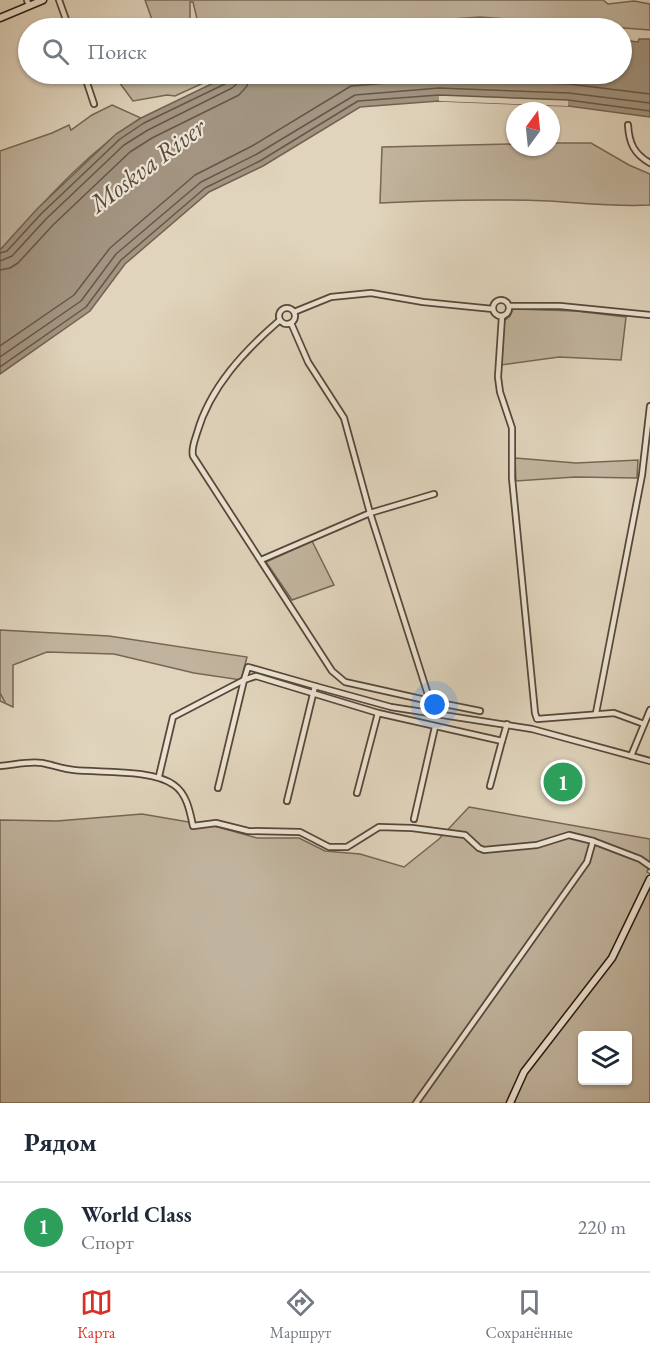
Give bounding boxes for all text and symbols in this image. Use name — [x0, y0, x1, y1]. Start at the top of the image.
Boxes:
search box — [18, 18, 632, 84]
icon: search — [39, 35, 72, 68]
text: Поиск — [87, 37, 147, 66]
north arrow — [506, 102, 560, 156]
water label: Moskva River — [80, 109, 213, 221]
your location — [420, 690, 449, 719]
pin: 1 — [544, 760, 582, 804]
map controls — [578, 1031, 632, 1085]
button: layers — [578, 1031, 632, 1085]
text: Рядом — [24, 1125, 97, 1159]
text: World Class — [81, 1200, 192, 1229]
text: 1 — [38, 1214, 49, 1240]
text: 220 m — [578, 1214, 626, 1240]
text: Спорт — [81, 1229, 134, 1255]
tab: Карта — [77, 1286, 115, 1343]
tab: Маршрут — [270, 1286, 331, 1343]
tab: Сохранённые — [486, 1286, 573, 1343]

